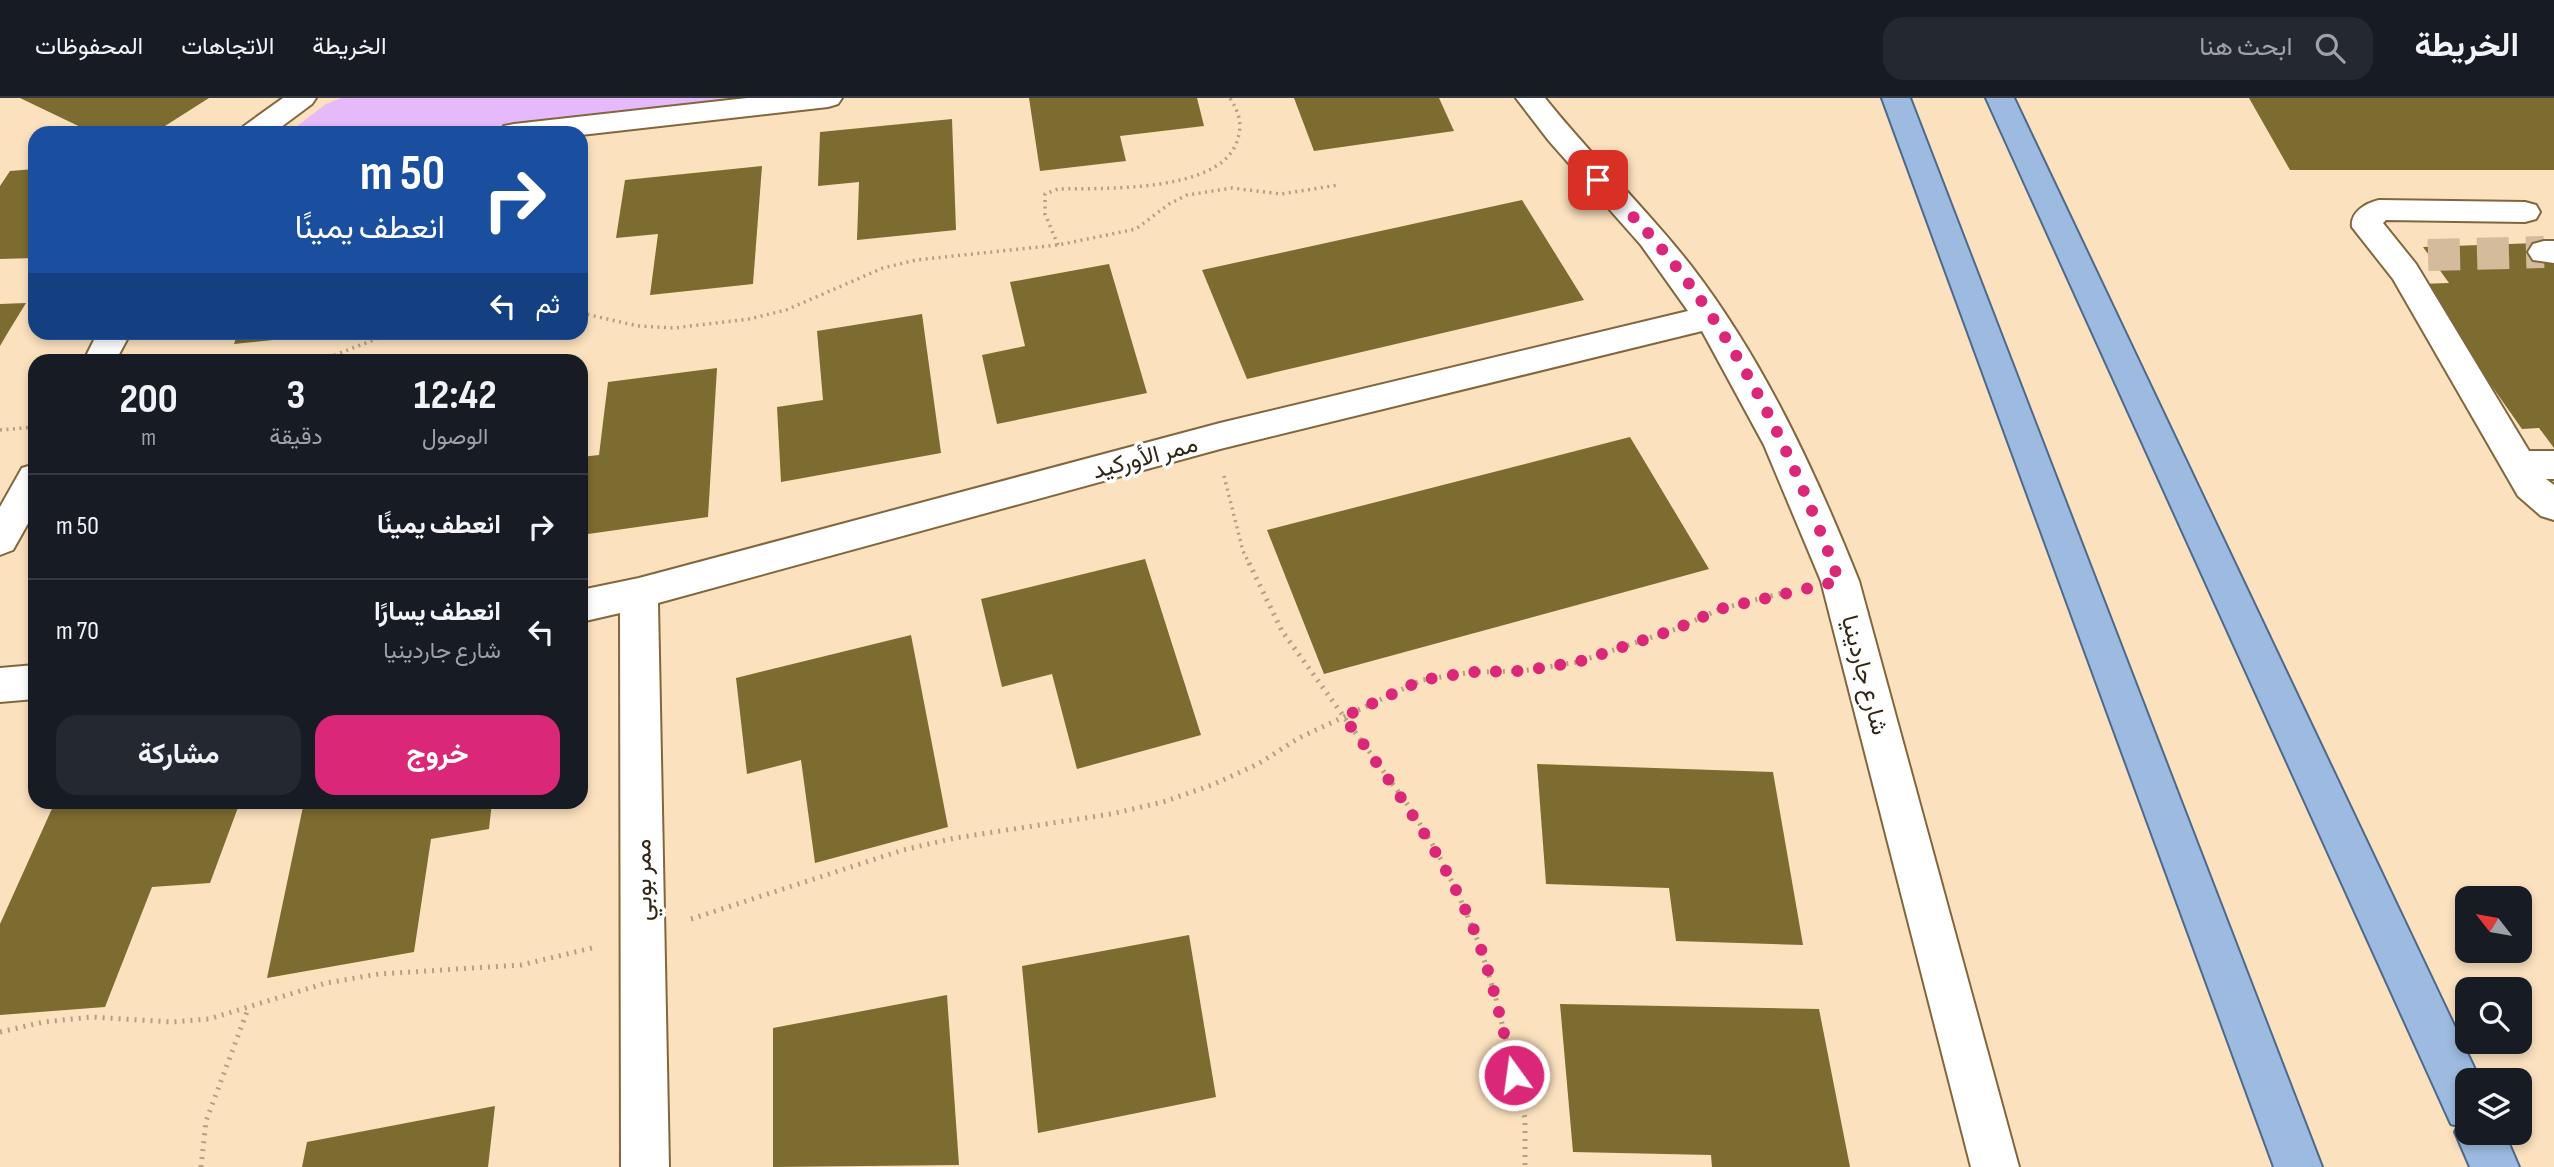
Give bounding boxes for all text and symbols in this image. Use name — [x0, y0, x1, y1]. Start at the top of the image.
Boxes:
search box — [1883, 17, 2373, 80]
text: الخريطة — [2415, 26, 2519, 66]
icon: search — [2311, 29, 2349, 67]
text: المحفوظات — [35, 32, 143, 61]
text: الاتجاهات — [181, 32, 274, 61]
text: الخريطة — [312, 32, 387, 61]
text: ابحث هنا — [2199, 32, 2293, 63]
text: 50 m — [360, 145, 445, 204]
pin — [1568, 150, 1628, 210]
icon: right — [469, 154, 560, 245]
icon: arrive — [1579, 161, 1617, 199]
text: انعطف يمينًا — [295, 209, 445, 248]
icon: left — [484, 287, 522, 325]
text: ثم — [536, 290, 560, 321]
text: 3 — [286, 370, 305, 421]
text: 12:42 — [414, 370, 497, 421]
text: 200 — [119, 374, 178, 425]
text: دقيقة — [269, 423, 322, 451]
text: الوصول — [422, 423, 488, 451]
text: m — [141, 424, 156, 452]
street label: ممر الأوركيد — [1089, 430, 1201, 485]
icon: right — [522, 508, 560, 546]
text: انعطف يمينًا — [377, 510, 501, 541]
text: 50 m — [56, 511, 99, 542]
text: انعطف يسارًا — [374, 597, 501, 628]
street label: شارع جاردينيا — [1834, 612, 1894, 738]
icon: left — [522, 613, 560, 651]
text: 70 m — [56, 616, 99, 647]
text: شارع جاردينيا — [383, 637, 501, 665]
button: مشاركة — [56, 715, 301, 795]
button: خروج — [315, 715, 560, 795]
street label: ممر بوبي — [628, 839, 663, 921]
north arrow — [2455, 886, 2532, 962]
map controls — [2455, 886, 2532, 1145]
button: search — [2455, 977, 2532, 1054]
position arrow — [1477, 1038, 1551, 1112]
button: layers — [2455, 1068, 2532, 1145]

